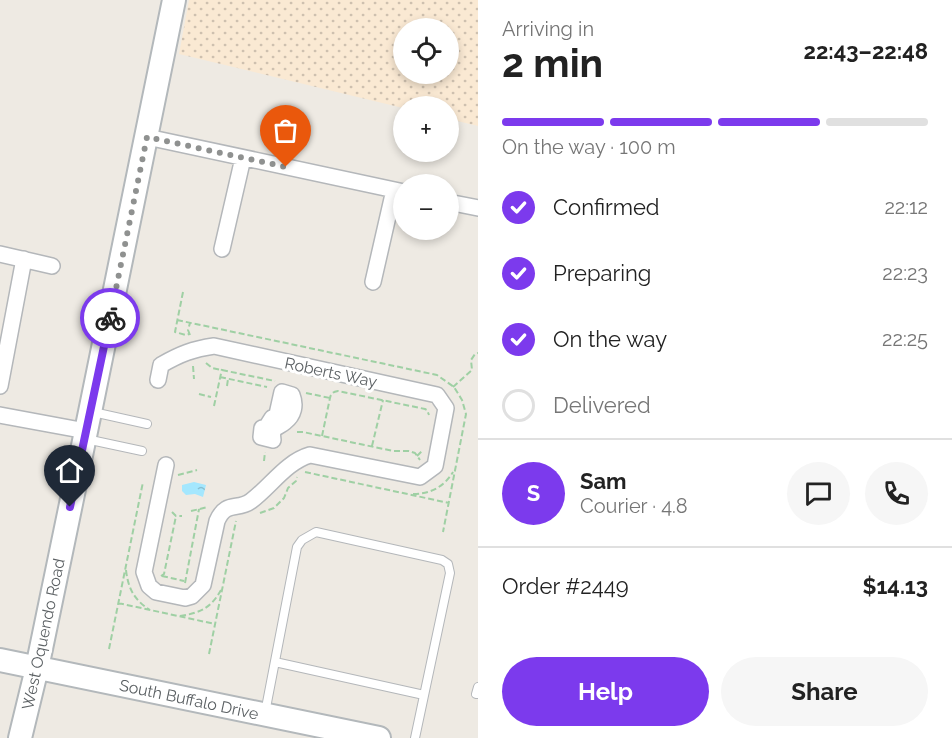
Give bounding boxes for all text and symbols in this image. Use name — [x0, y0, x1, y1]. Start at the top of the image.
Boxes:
text: Arriving in — [502, 17, 594, 41]
map controls — [393, 18, 459, 240]
button: locate — [393, 18, 459, 84]
text: 22:43–22:48 — [804, 38, 928, 64]
text: 2 min — [502, 40, 603, 86]
button: + — [393, 96, 459, 162]
pin — [260, 105, 311, 167]
icon: bag — [269, 114, 302, 147]
text: On the way · 100 m — [502, 135, 676, 159]
button: − — [393, 174, 459, 240]
icon: check — [502, 191, 535, 224]
text: Confirmed — [553, 194, 660, 220]
text: 22:12 — [884, 195, 928, 219]
icon: check — [502, 257, 535, 290]
text: Preparing — [553, 260, 651, 286]
text: 22:23 — [882, 261, 928, 285]
courier — [80, 288, 140, 348]
icon: bike — [94, 302, 127, 335]
icon: check — [502, 323, 535, 356]
text: On the way — [553, 326, 667, 352]
text: 22:25 — [882, 327, 928, 351]
street label: Roberts Way — [283, 353, 379, 392]
text: Delivered — [553, 392, 651, 418]
pin — [44, 445, 95, 507]
icon: home — [53, 454, 86, 487]
button: chat — [787, 462, 850, 525]
button: phone — [865, 462, 928, 525]
text: Sam — [580, 468, 627, 494]
text: S — [527, 480, 540, 506]
text: Courier · 4.8 — [580, 494, 688, 518]
street label: West Oquendo Road — [18, 557, 69, 712]
text: Order #2449 — [502, 573, 629, 599]
text: $14.13 — [863, 573, 928, 599]
button: Help — [502, 657, 709, 726]
button: Share — [721, 657, 928, 726]
street label: South Buffalo Drive — [118, 675, 260, 724]

